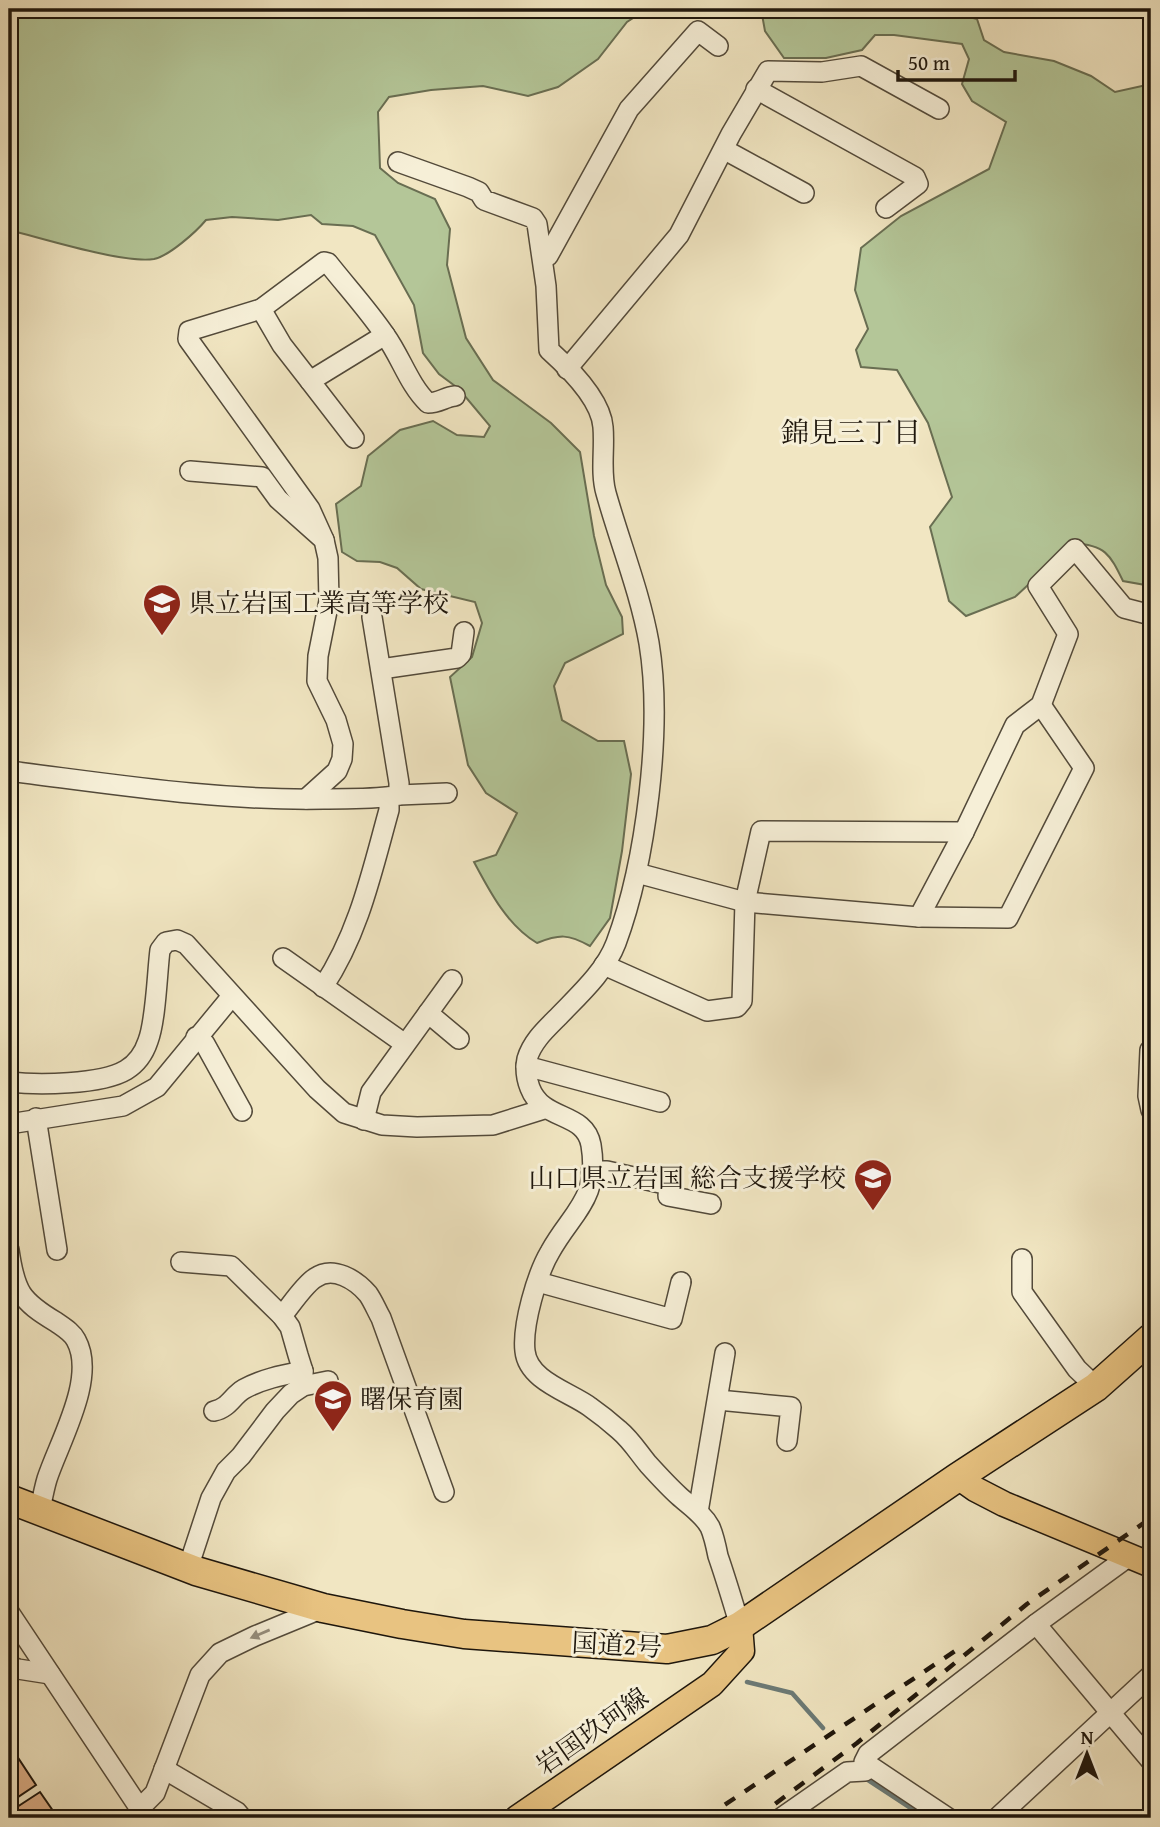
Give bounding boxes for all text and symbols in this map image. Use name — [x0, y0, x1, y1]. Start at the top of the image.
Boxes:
scale bar — [898, 38, 1015, 82]
text: 50 m — [908, 47, 950, 78]
district label: 錦見三丁目 — [781, 411, 921, 452]
school or university icon: 県立岩国工業高等学校 — [141, 582, 183, 637]
place label: 県立岩国工業高等学校 — [189, 583, 449, 622]
school or university icon: 山口県立岩国 総合支援学校 — [852, 1157, 894, 1212]
place label: 山口県立岩国 総合支援学校 — [528, 1158, 846, 1197]
school or university icon: 曙保育園 — [312, 1378, 354, 1433]
place label: 曙保育園 — [360, 1379, 464, 1418]
street label: 国道2号 — [571, 1623, 663, 1666]
one-way arrow — [250, 1628, 270, 1640]
street label: 岩国玖珂線 — [527, 1677, 656, 1784]
north arrow — [1052, 1718, 1122, 1788]
text: N — [1081, 1723, 1094, 1751]

